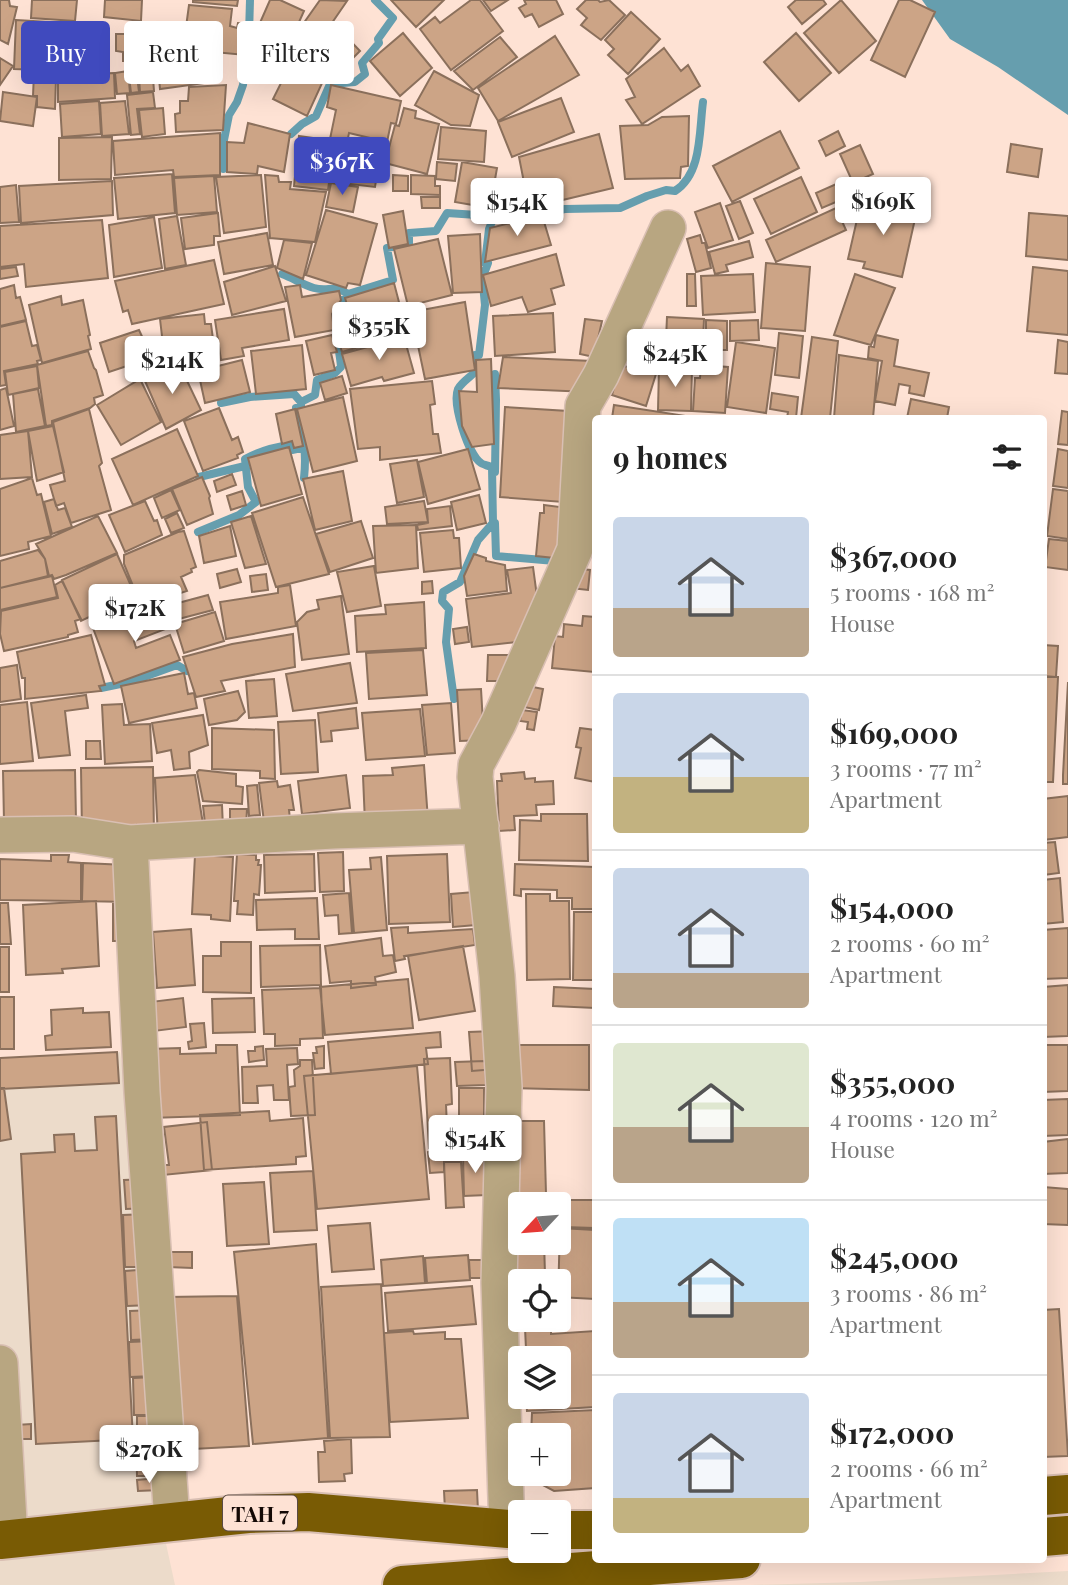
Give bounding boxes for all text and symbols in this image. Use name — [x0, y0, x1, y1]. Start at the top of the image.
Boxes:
chip: Buy — [21, 21, 110, 84]
chip: Rent — [124, 21, 223, 84]
chip: Filters — [237, 21, 354, 84]
pin: $367K — [293, 138, 391, 197]
text: $367K — [310, 144, 374, 175]
pin: $169K — [834, 177, 932, 237]
pin: $154K — [468, 178, 566, 238]
text: $169K — [851, 184, 915, 215]
text: $154K — [487, 185, 547, 216]
pin: $355K — [330, 302, 428, 362]
text: $355K — [348, 309, 410, 340]
pin: $245K — [626, 330, 724, 389]
pin: $214K — [123, 336, 221, 396]
text: $245K — [643, 336, 707, 367]
text: $214K — [141, 343, 203, 374]
text: 9 homes — [613, 437, 728, 477]
icon: filters — [988, 438, 1026, 476]
text: $367,000 — [830, 536, 957, 576]
icon: home — [669, 545, 753, 629]
text: 5 rooms · 168 m² — [830, 576, 994, 607]
pin: $172K — [86, 584, 184, 644]
text: $172K — [105, 591, 165, 622]
text: House — [830, 607, 895, 638]
text: $169,000 — [830, 712, 958, 752]
icon: home — [669, 721, 753, 805]
text: 3 rooms · 77 m² — [830, 752, 982, 783]
text: Apartment — [830, 783, 942, 814]
text: $154,000 — [830, 887, 954, 927]
icon: home — [669, 896, 753, 980]
text: 2 rooms · 60 m² — [830, 927, 990, 958]
text: Apartment — [830, 958, 942, 989]
text: $355,000 — [830, 1062, 955, 1102]
icon: home — [669, 1071, 753, 1155]
text: 4 rooms · 120 m² — [830, 1102, 998, 1133]
pin: $154K — [426, 1116, 524, 1175]
text: $154K — [445, 1122, 505, 1153]
text: House — [830, 1133, 895, 1164]
north arrow — [508, 1192, 570, 1255]
map controls — [508, 1192, 571, 1563]
text: $245,000 — [830, 1237, 959, 1277]
icon: home — [669, 1246, 753, 1330]
button: locate — [508, 1269, 571, 1332]
text: 3 rooms · 86 m² — [830, 1277, 987, 1308]
text: Apartment — [830, 1308, 942, 1339]
button: layers — [508, 1346, 571, 1409]
text: $172,000 — [830, 1412, 954, 1452]
icon: home — [669, 1421, 753, 1505]
button: + — [508, 1423, 571, 1486]
pin: $270K — [100, 1426, 198, 1485]
text: $270K — [116, 1432, 182, 1463]
text: 2 rooms · 66 m² — [830, 1452, 988, 1483]
text: Apartment — [830, 1483, 942, 1514]
road number: TAH 7 — [223, 1496, 297, 1530]
button: − — [508, 1500, 571, 1563]

